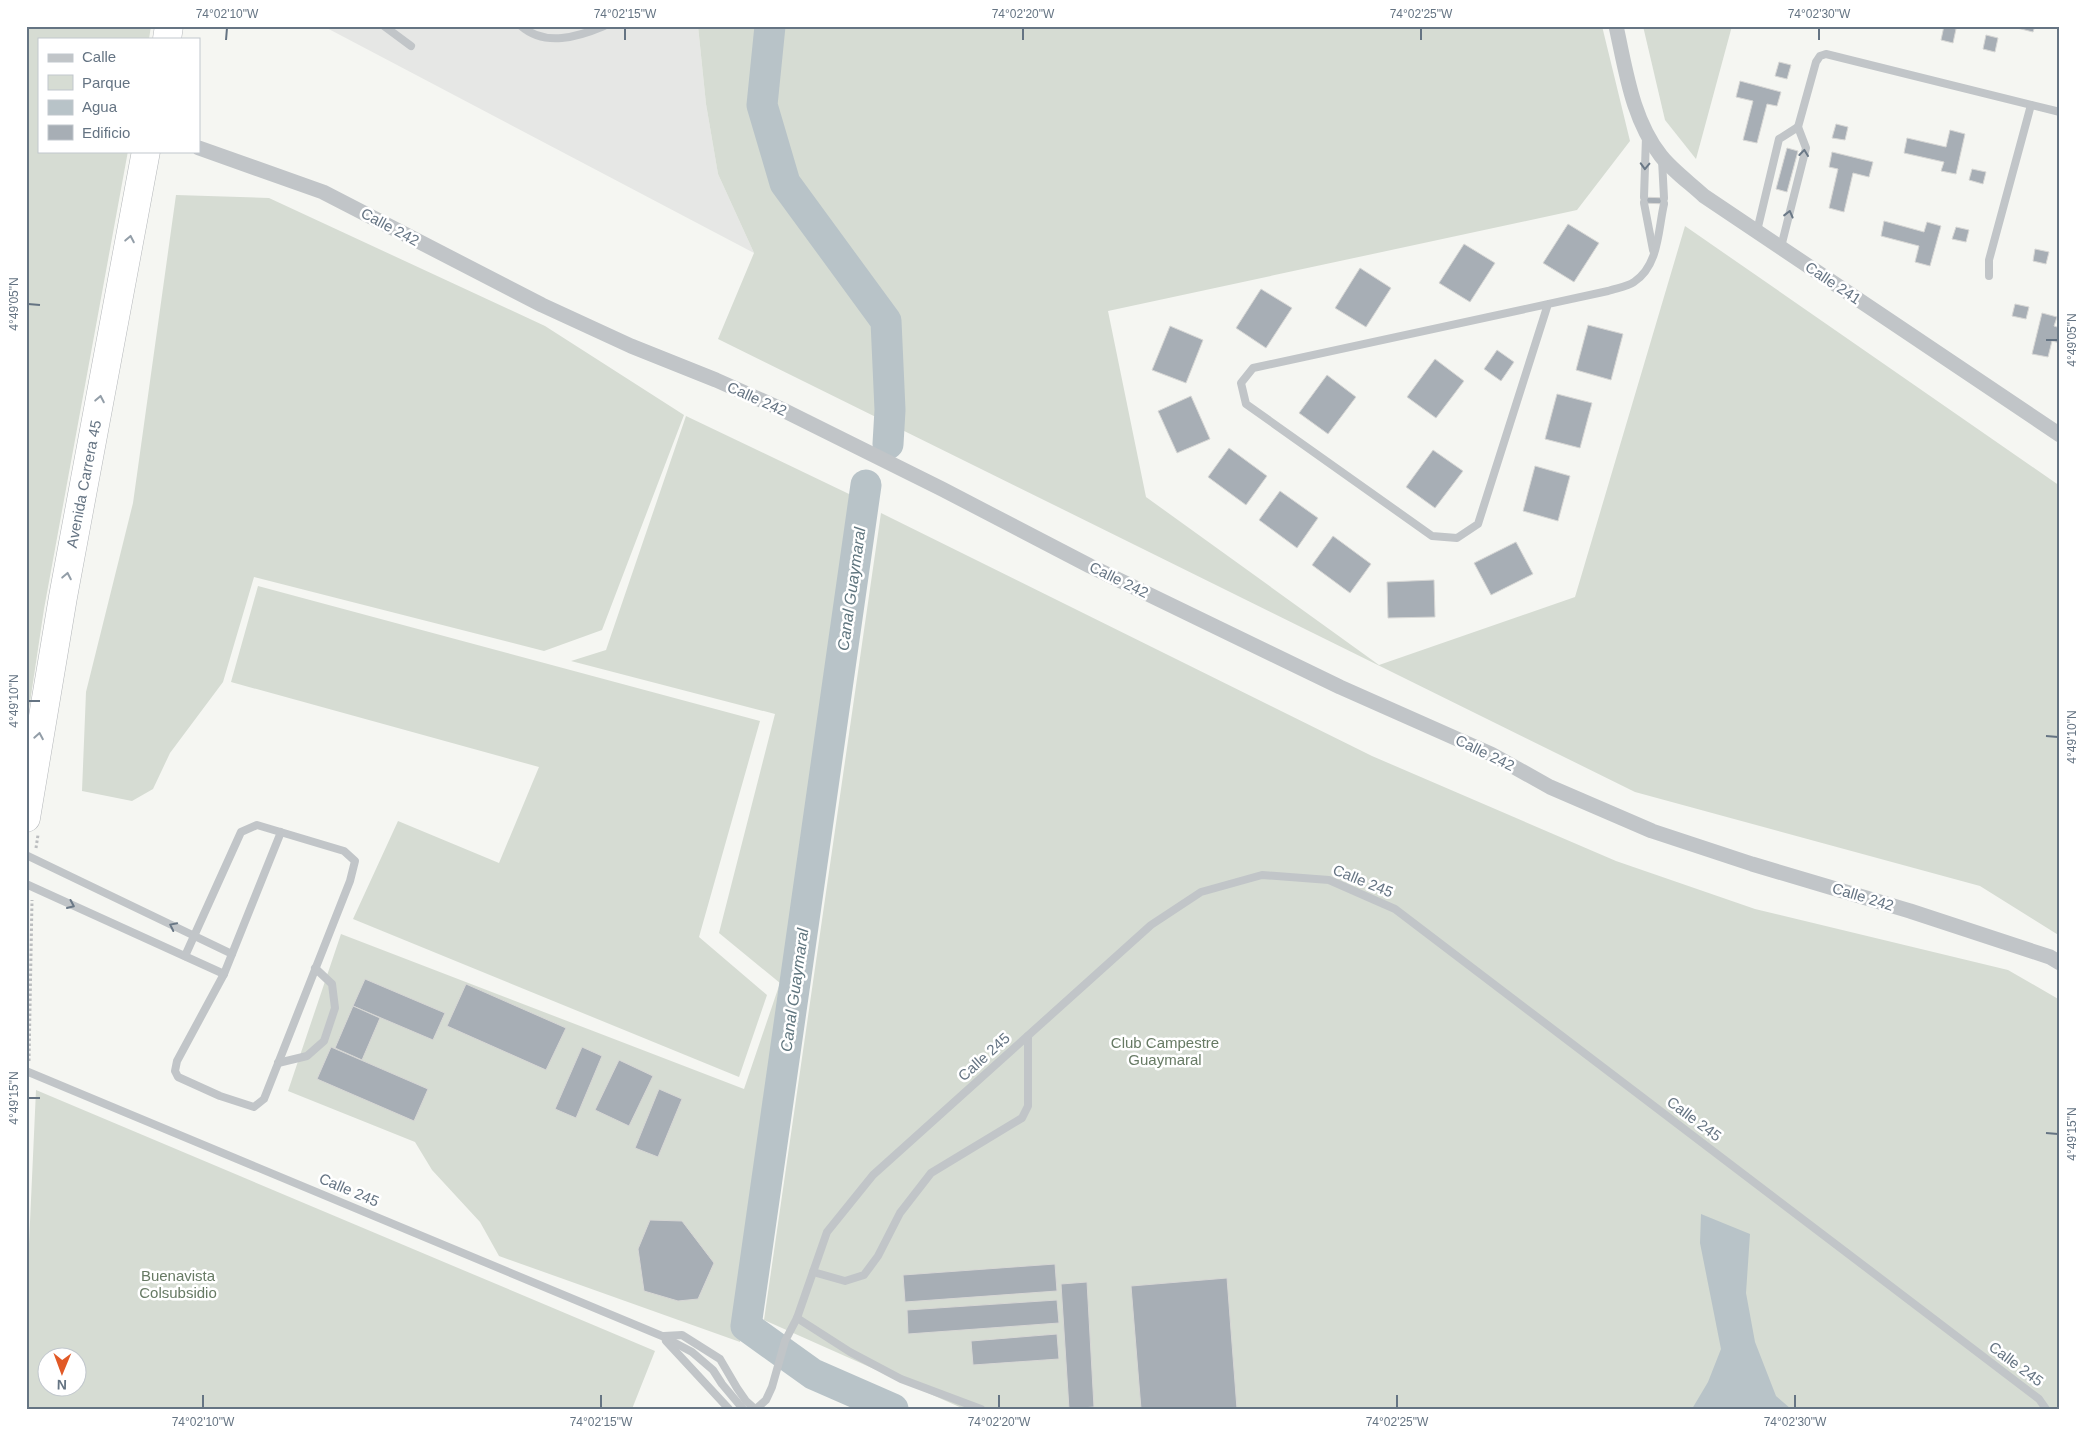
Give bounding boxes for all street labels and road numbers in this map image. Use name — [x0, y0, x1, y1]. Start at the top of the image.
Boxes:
street label: Calle 242 — [358, 204, 422, 249]
street label: Calle 241 — [1802, 258, 1864, 307]
street label: Calle 242 — [725, 378, 790, 419]
street label: Avenida Carrera 45 — [63, 419, 104, 549]
street label: Calle 242 — [1087, 558, 1151, 601]
street label: Calle 242 — [1453, 731, 1517, 774]
street label: Calle 245 — [1331, 861, 1396, 900]
street label: Calle 242 — [1830, 879, 1896, 914]
street label: Calle 245 — [954, 1029, 1013, 1084]
street label: Calle 245 — [1664, 1093, 1725, 1144]
street label: Calle 245 — [317, 1169, 382, 1210]
street label: Calle 245 — [1986, 1338, 2047, 1389]

